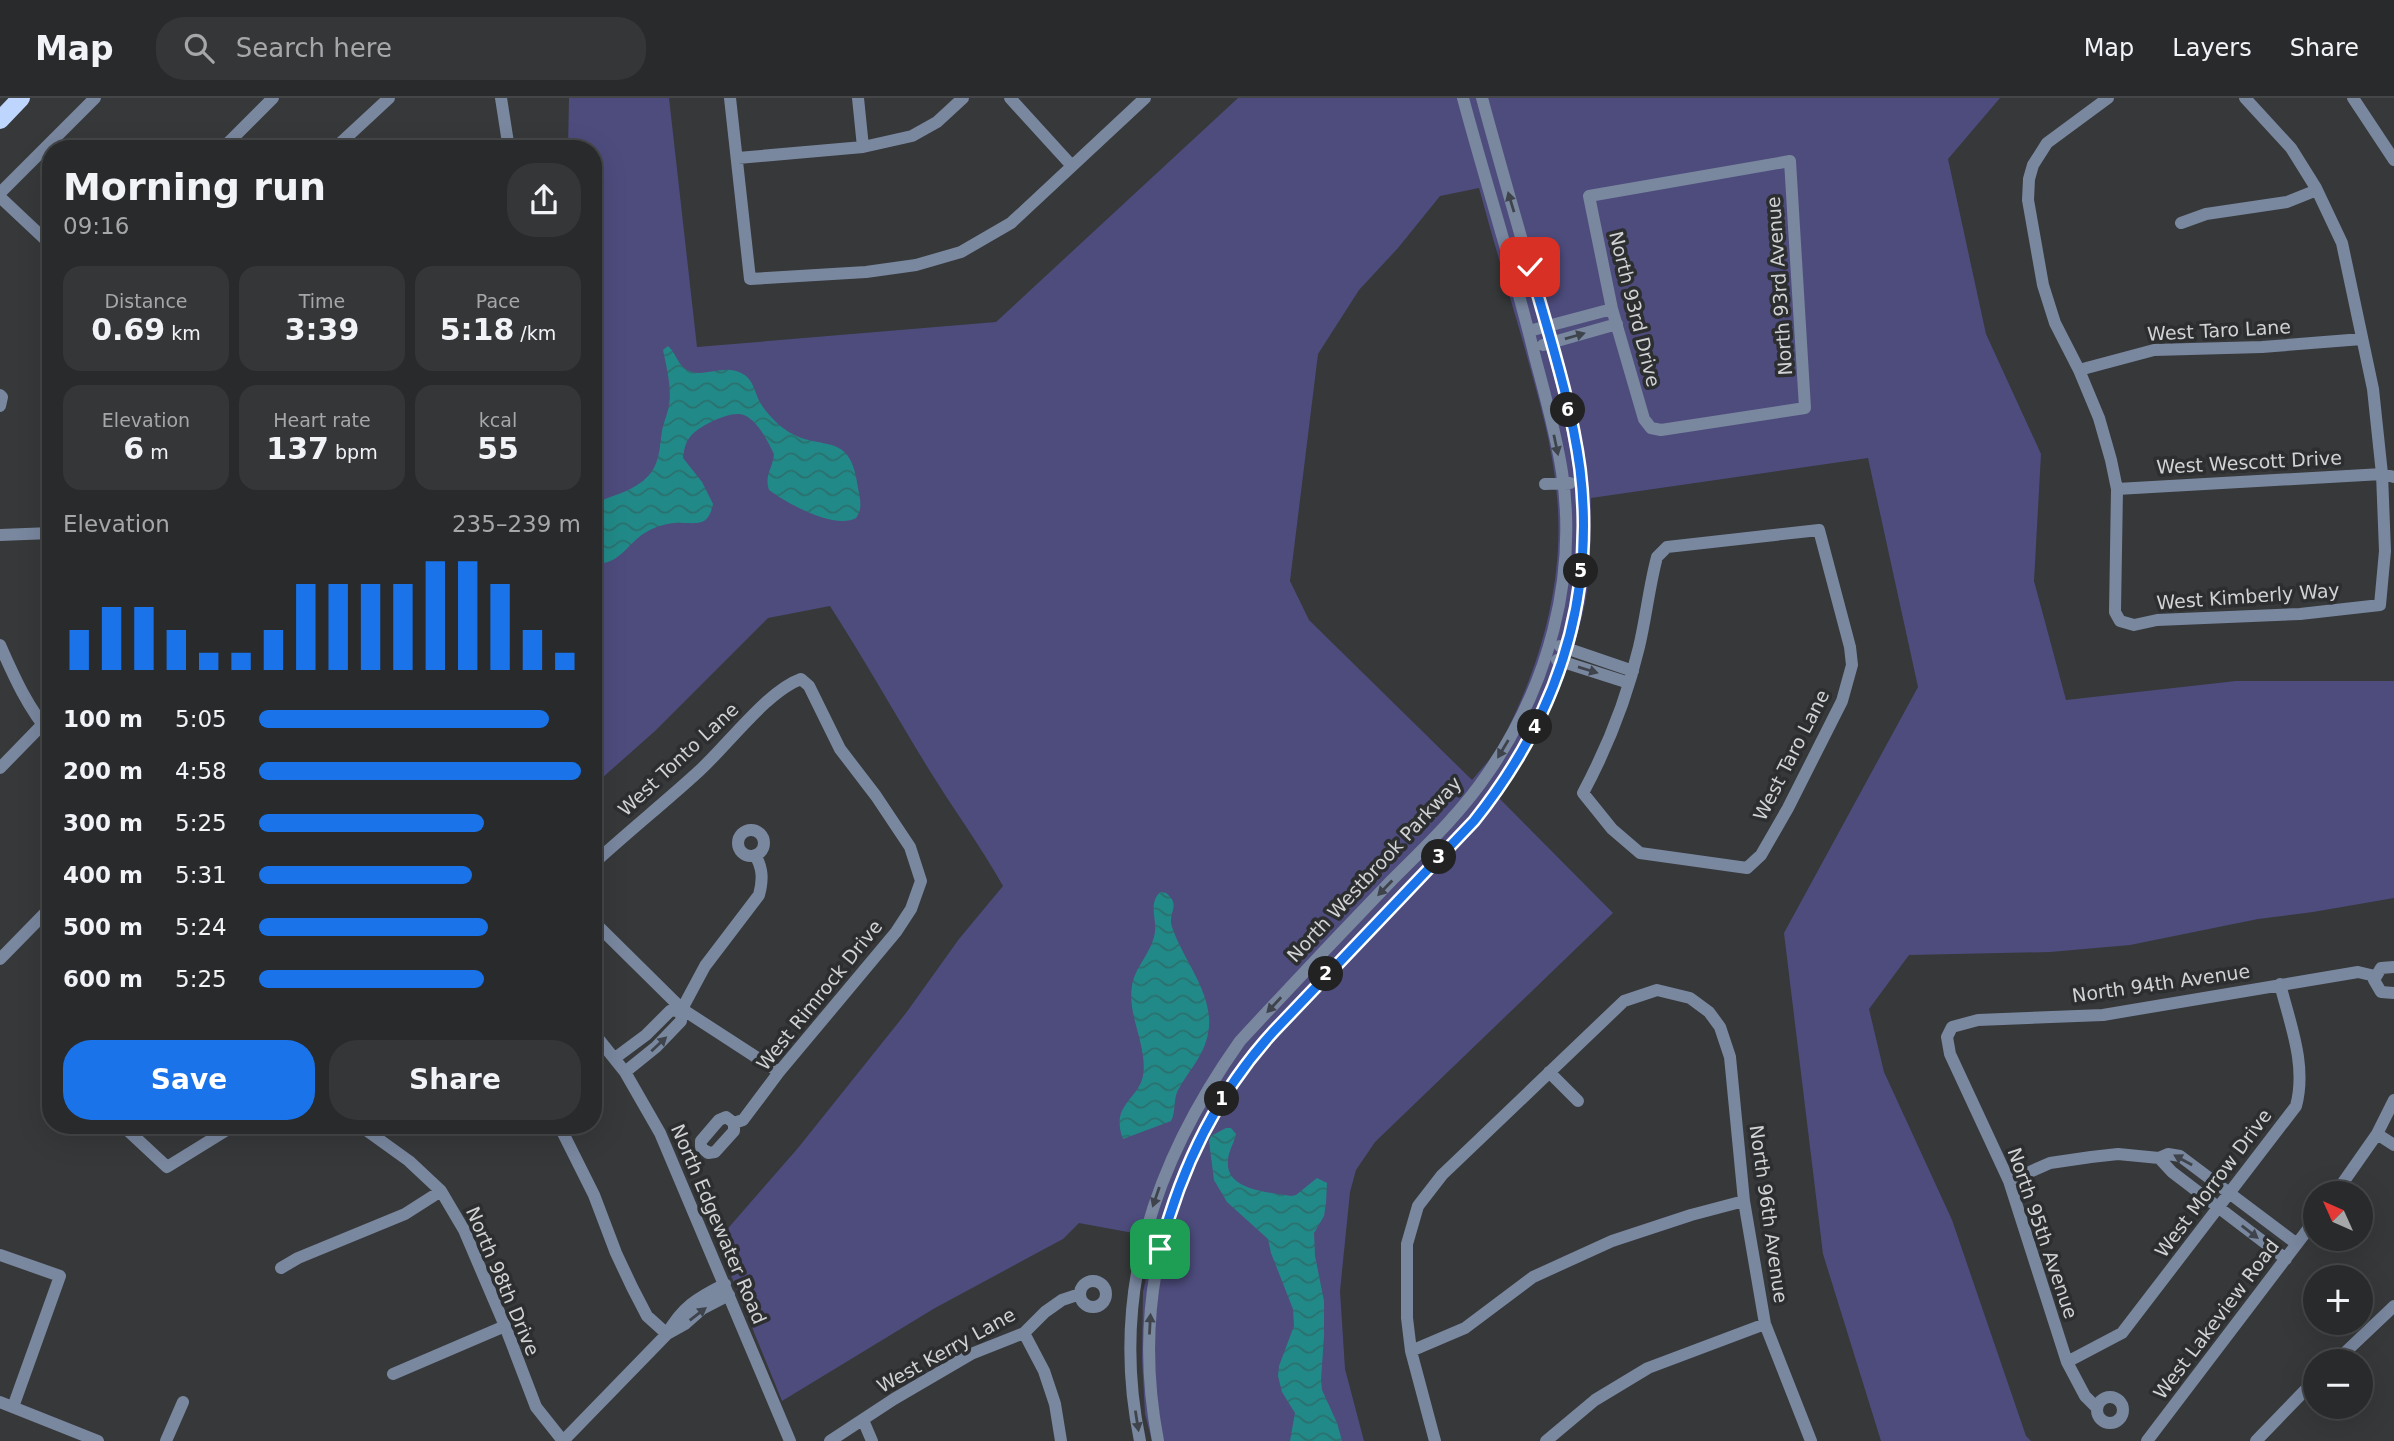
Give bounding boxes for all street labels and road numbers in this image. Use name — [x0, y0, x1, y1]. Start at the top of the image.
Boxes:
street label: North 93rd Avenue — [1762, 196, 1796, 376]
street label: North 93rd Drive — [1605, 229, 1665, 389]
street label: West Taro Lane — [2147, 315, 2291, 345]
street label: West Wescott Drive — [2156, 446, 2342, 478]
street label: West Kimberly Way — [2156, 579, 2340, 613]
street label: West Taro Lane — [1749, 686, 1833, 824]
street label: West Tonto Lane — [613, 698, 743, 820]
street label: North Westbrook Parkway — [1282, 772, 1466, 966]
street label: West Rimrock Drive — [752, 915, 886, 1075]
street label: North 94th Avenue — [2071, 960, 2251, 1006]
street label: West Morrow Drive — [2150, 1105, 2276, 1261]
street label: North Edgewater Road — [667, 1121, 771, 1327]
street label: North 96th Avenue — [1746, 1124, 1792, 1304]
street label: North 95th Avenue — [2003, 1145, 2083, 1321]
street label: North 98th Drive — [462, 1203, 544, 1359]
street label: West Lakeview Road — [2149, 1235, 2283, 1403]
street label: West Kerry Lane — [873, 1303, 1019, 1397]

